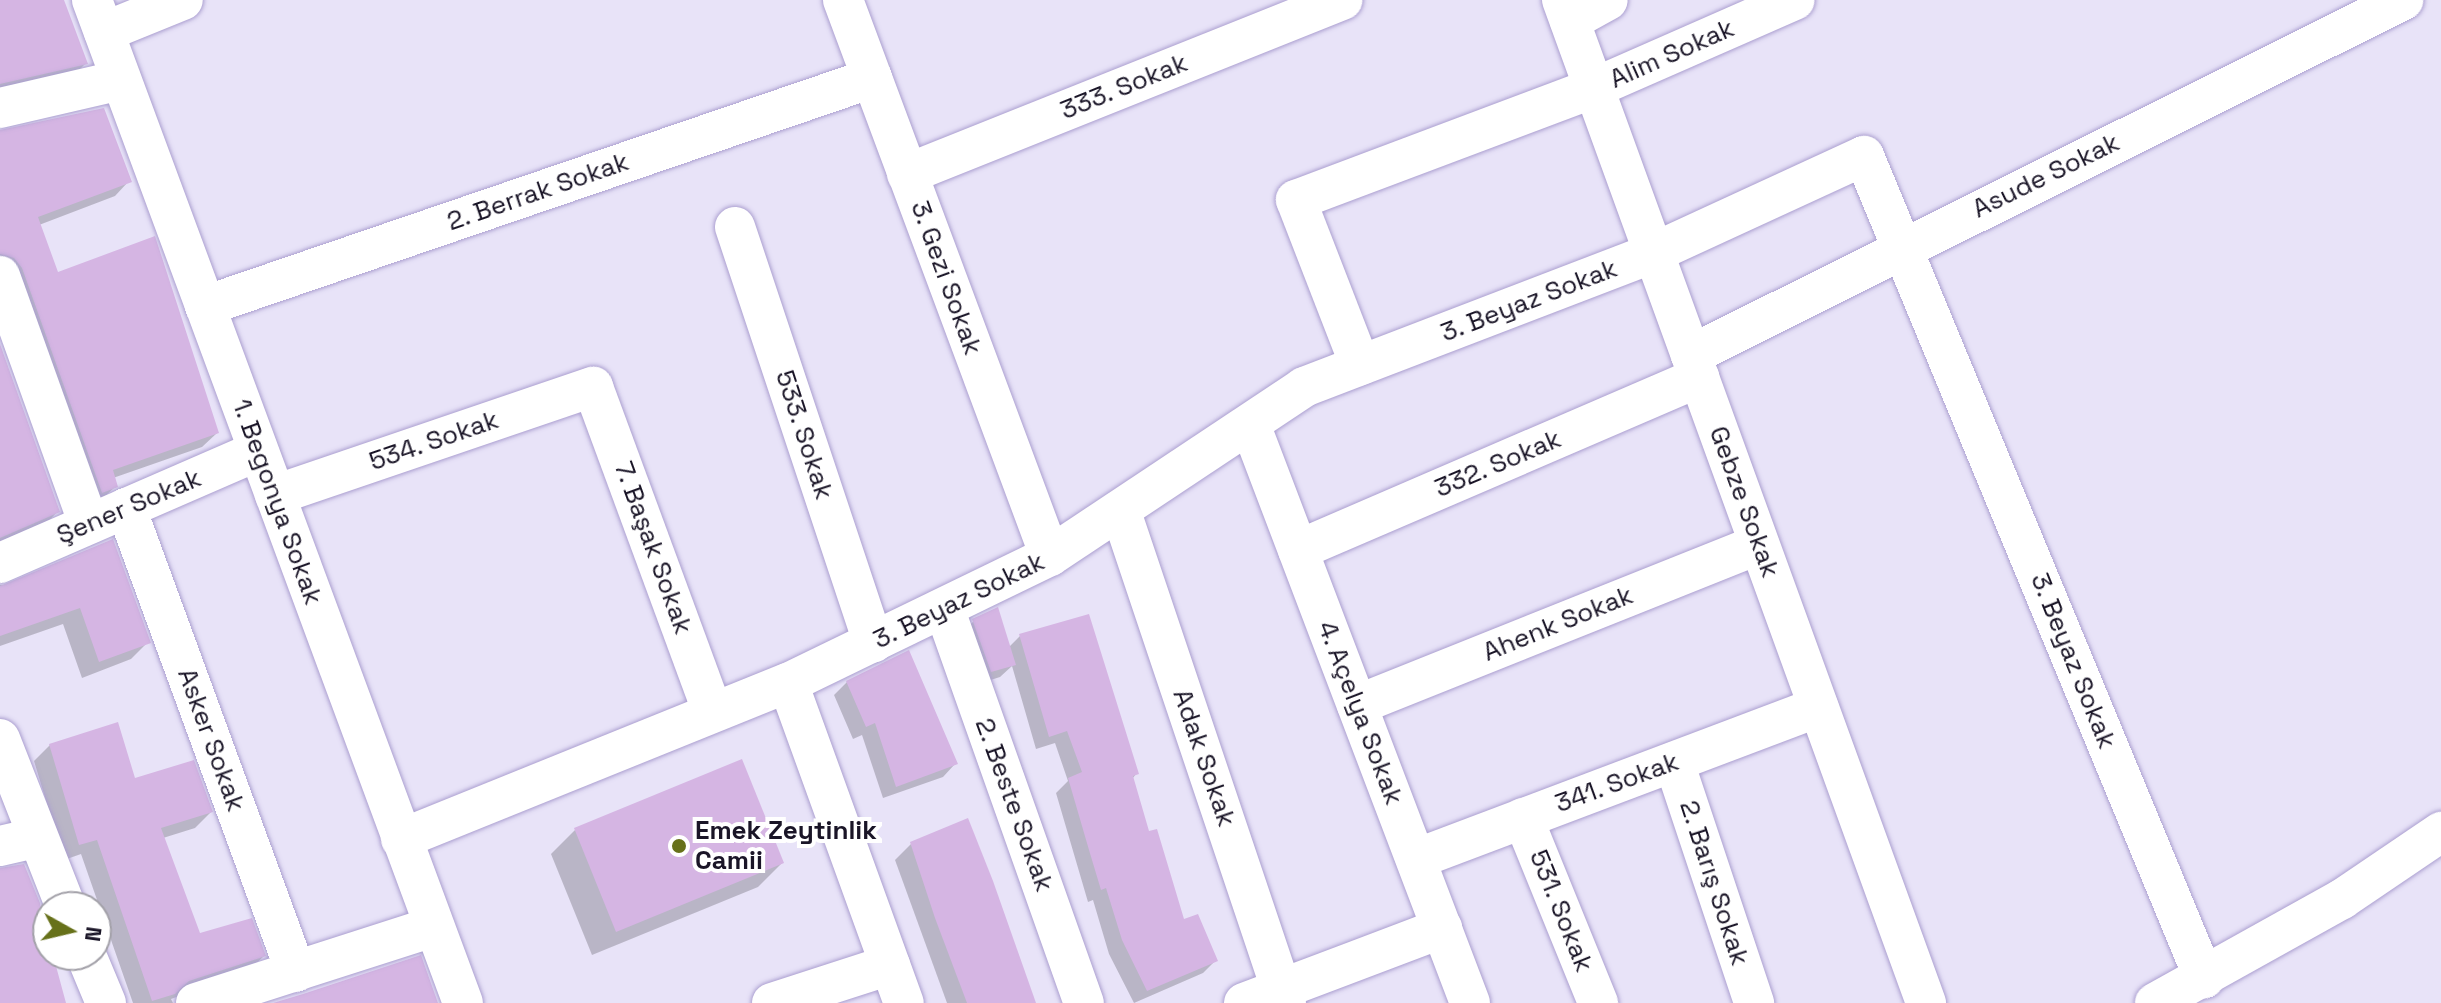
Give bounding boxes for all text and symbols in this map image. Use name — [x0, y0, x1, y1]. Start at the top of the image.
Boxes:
street label: Alim Sokak — [1605, 13, 1739, 95]
street label: 333. Sokak — [1056, 47, 1192, 127]
street label: Asude Sokak — [1968, 127, 2124, 225]
street label: 2. Berrak Sokak — [443, 146, 633, 238]
street label: 3. Gezi Sokak — [904, 196, 988, 360]
street label: 3. Beyaz Sokak — [1436, 253, 1622, 349]
street label: 533. Sokak — [768, 366, 840, 504]
street label: 1. Begonya Sokak — [225, 395, 329, 609]
street label: 534. Sokak — [365, 404, 503, 478]
street label: Gebze Sokak — [1702, 422, 1786, 582]
street label: 332. Sokak — [1430, 423, 1566, 505]
street label: 7. Başak Sokak — [607, 457, 699, 639]
street label: Şener Sokak — [52, 463, 206, 551]
street label: 3. Beyaz Sokak — [868, 546, 1050, 656]
street label: 3. Beyaz Sokak — [2023, 568, 2123, 754]
street label: Ahenk Sokak — [1478, 580, 1638, 668]
street label: 4. Açelya Sokak — [1310, 616, 1410, 810]
street label: Asker Sokak — [171, 664, 251, 816]
street label: Adak Sokak — [1166, 685, 1242, 831]
street label: 2. Beste Sokak — [968, 714, 1060, 896]
street label: 341. Sokak — [1551, 746, 1683, 820]
street label: 2. Barış Sokak — [1673, 796, 1755, 970]
place label: Emek Zeytinlik Camii — [695, 815, 877, 876]
marker: Emek Zeytinlik Camii — [670, 837, 688, 855]
street label: 531. Sokak — [1522, 845, 1600, 977]
north arrow — [32, 891, 112, 971]
text: N — [79, 925, 109, 943]

